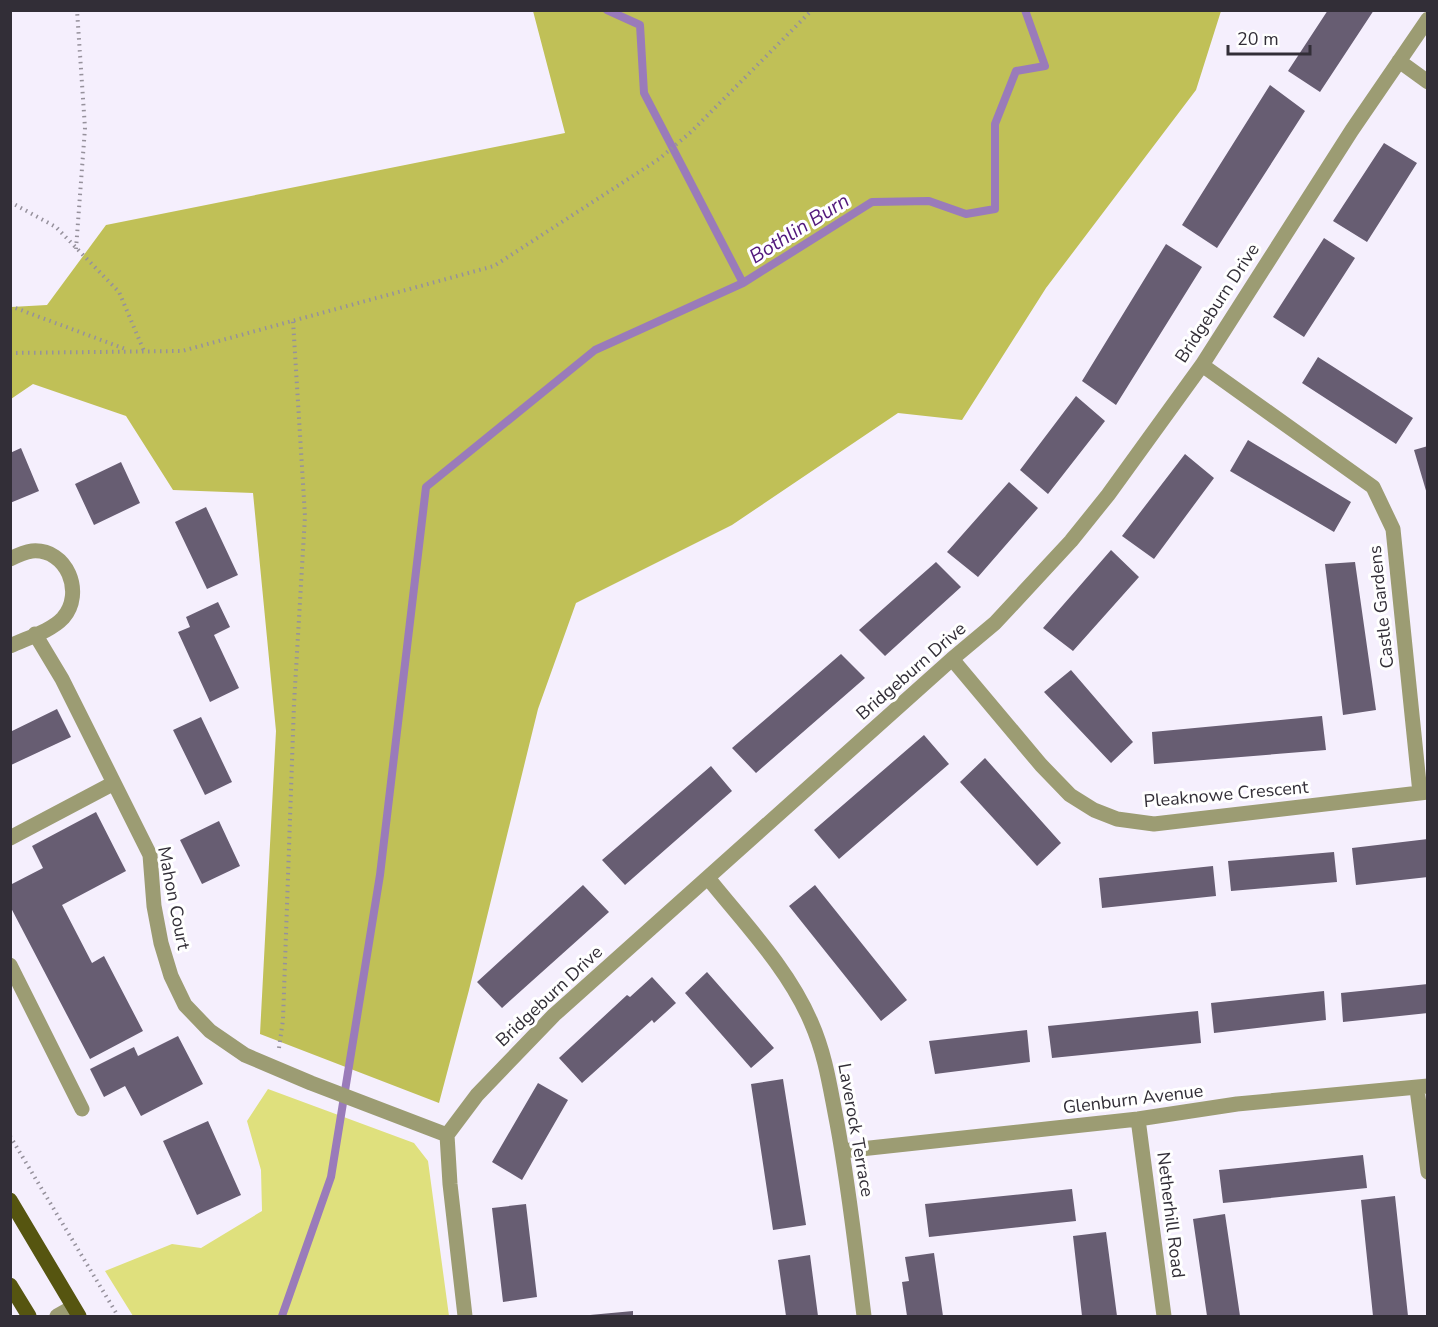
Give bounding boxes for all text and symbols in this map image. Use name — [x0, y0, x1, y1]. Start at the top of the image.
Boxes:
scale bar — [1228, 18, 1310, 56]
text: 20 m — [1237, 27, 1279, 51]
water label: Bothlin Burn — [744, 187, 854, 270]
street label: Bridgeburn Drive — [1169, 239, 1265, 367]
street label: Castle Gardens — [1363, 544, 1399, 670]
street label: Bridgeburn Drive — [851, 617, 971, 725]
street label: Pleaknowe Crescent — [1143, 775, 1310, 813]
street label: Mahon Court — [152, 844, 196, 952]
street label: Bridgeburn Drive — [490, 940, 608, 1052]
street label: Laverock Terrace — [832, 1061, 880, 1199]
street label: Glenburn Avenue — [1061, 1078, 1205, 1120]
street label: Netherhill Road — [1151, 1151, 1191, 1279]

